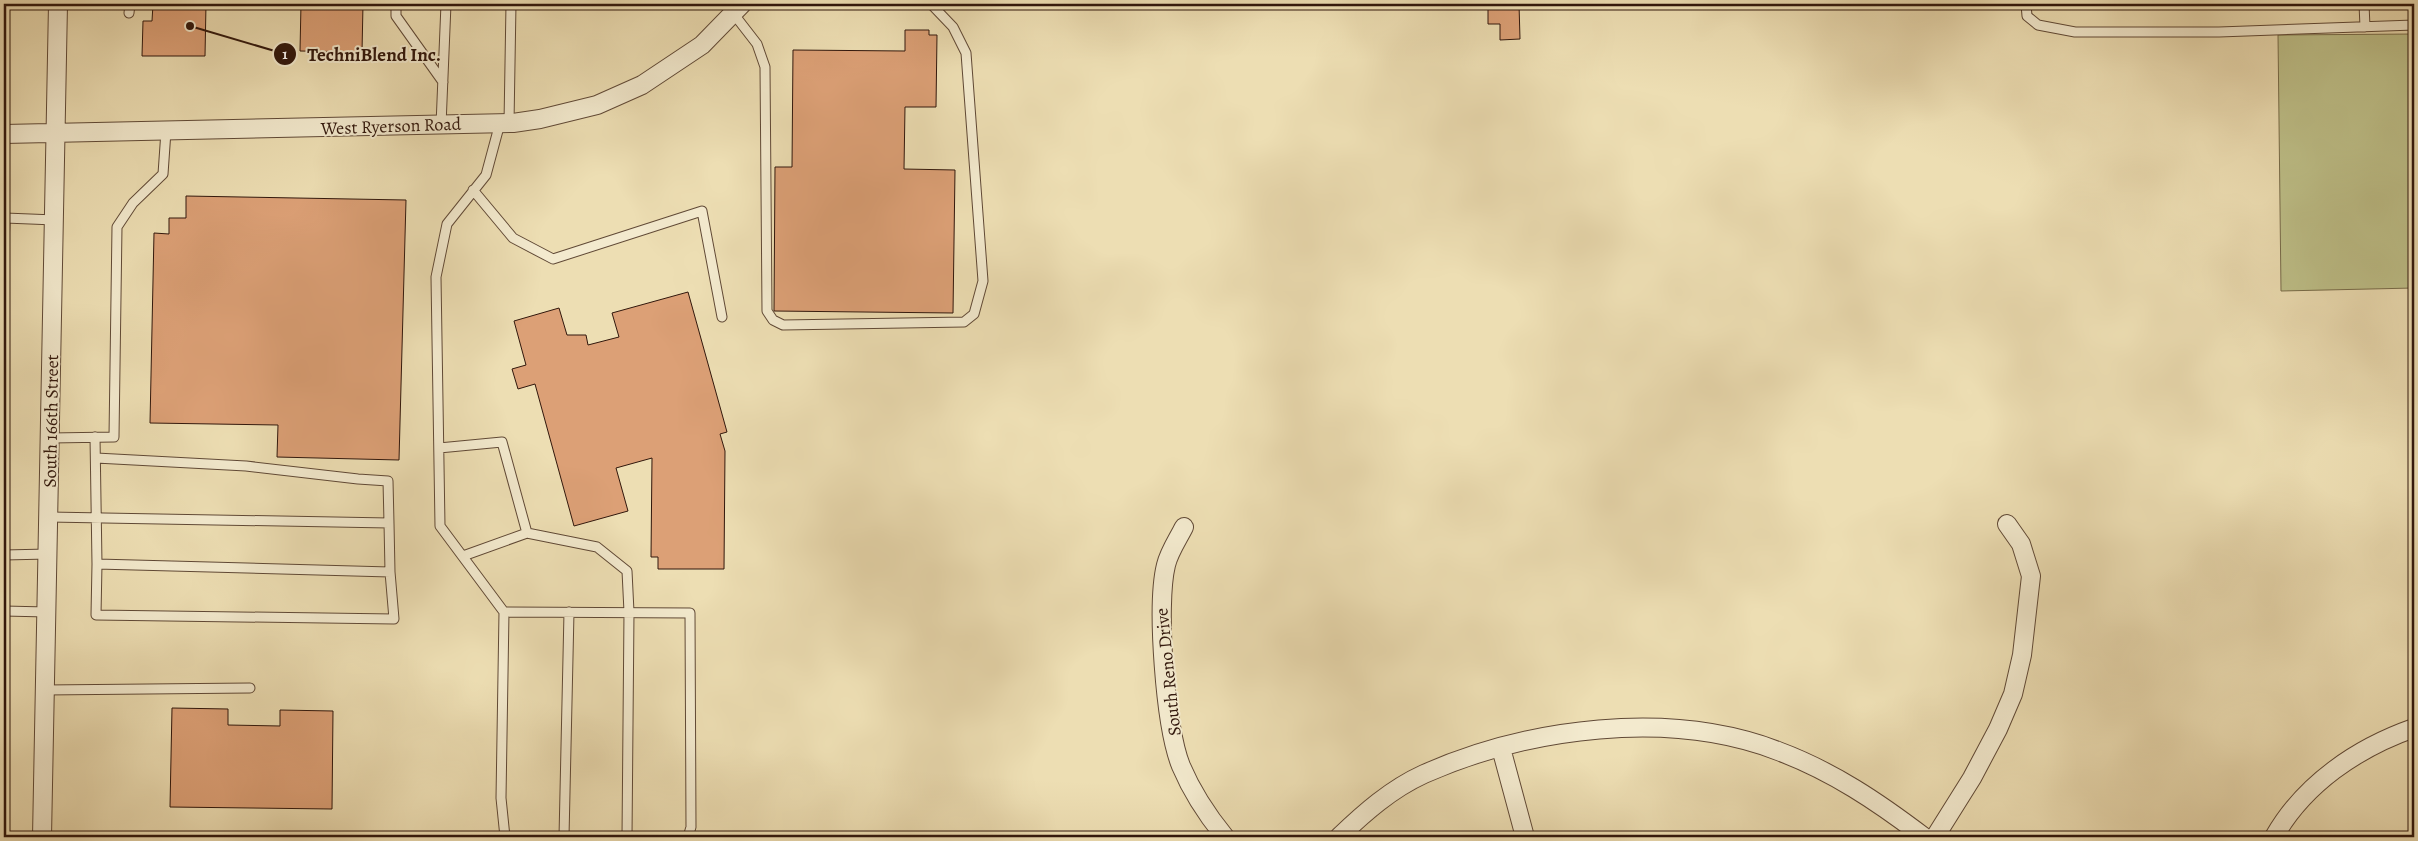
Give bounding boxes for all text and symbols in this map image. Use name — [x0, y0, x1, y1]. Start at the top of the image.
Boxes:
callout: TechniBlend Inc. — [272, 37, 451, 71]
text: TechniBlend Inc. — [307, 42, 441, 68]
text: 1 — [282, 44, 288, 64]
street label: West Ryerson Road — [319, 112, 462, 140]
street label: South 166th Street — [38, 354, 64, 488]
street label: South Reno Drive — [1149, 607, 1187, 737]

